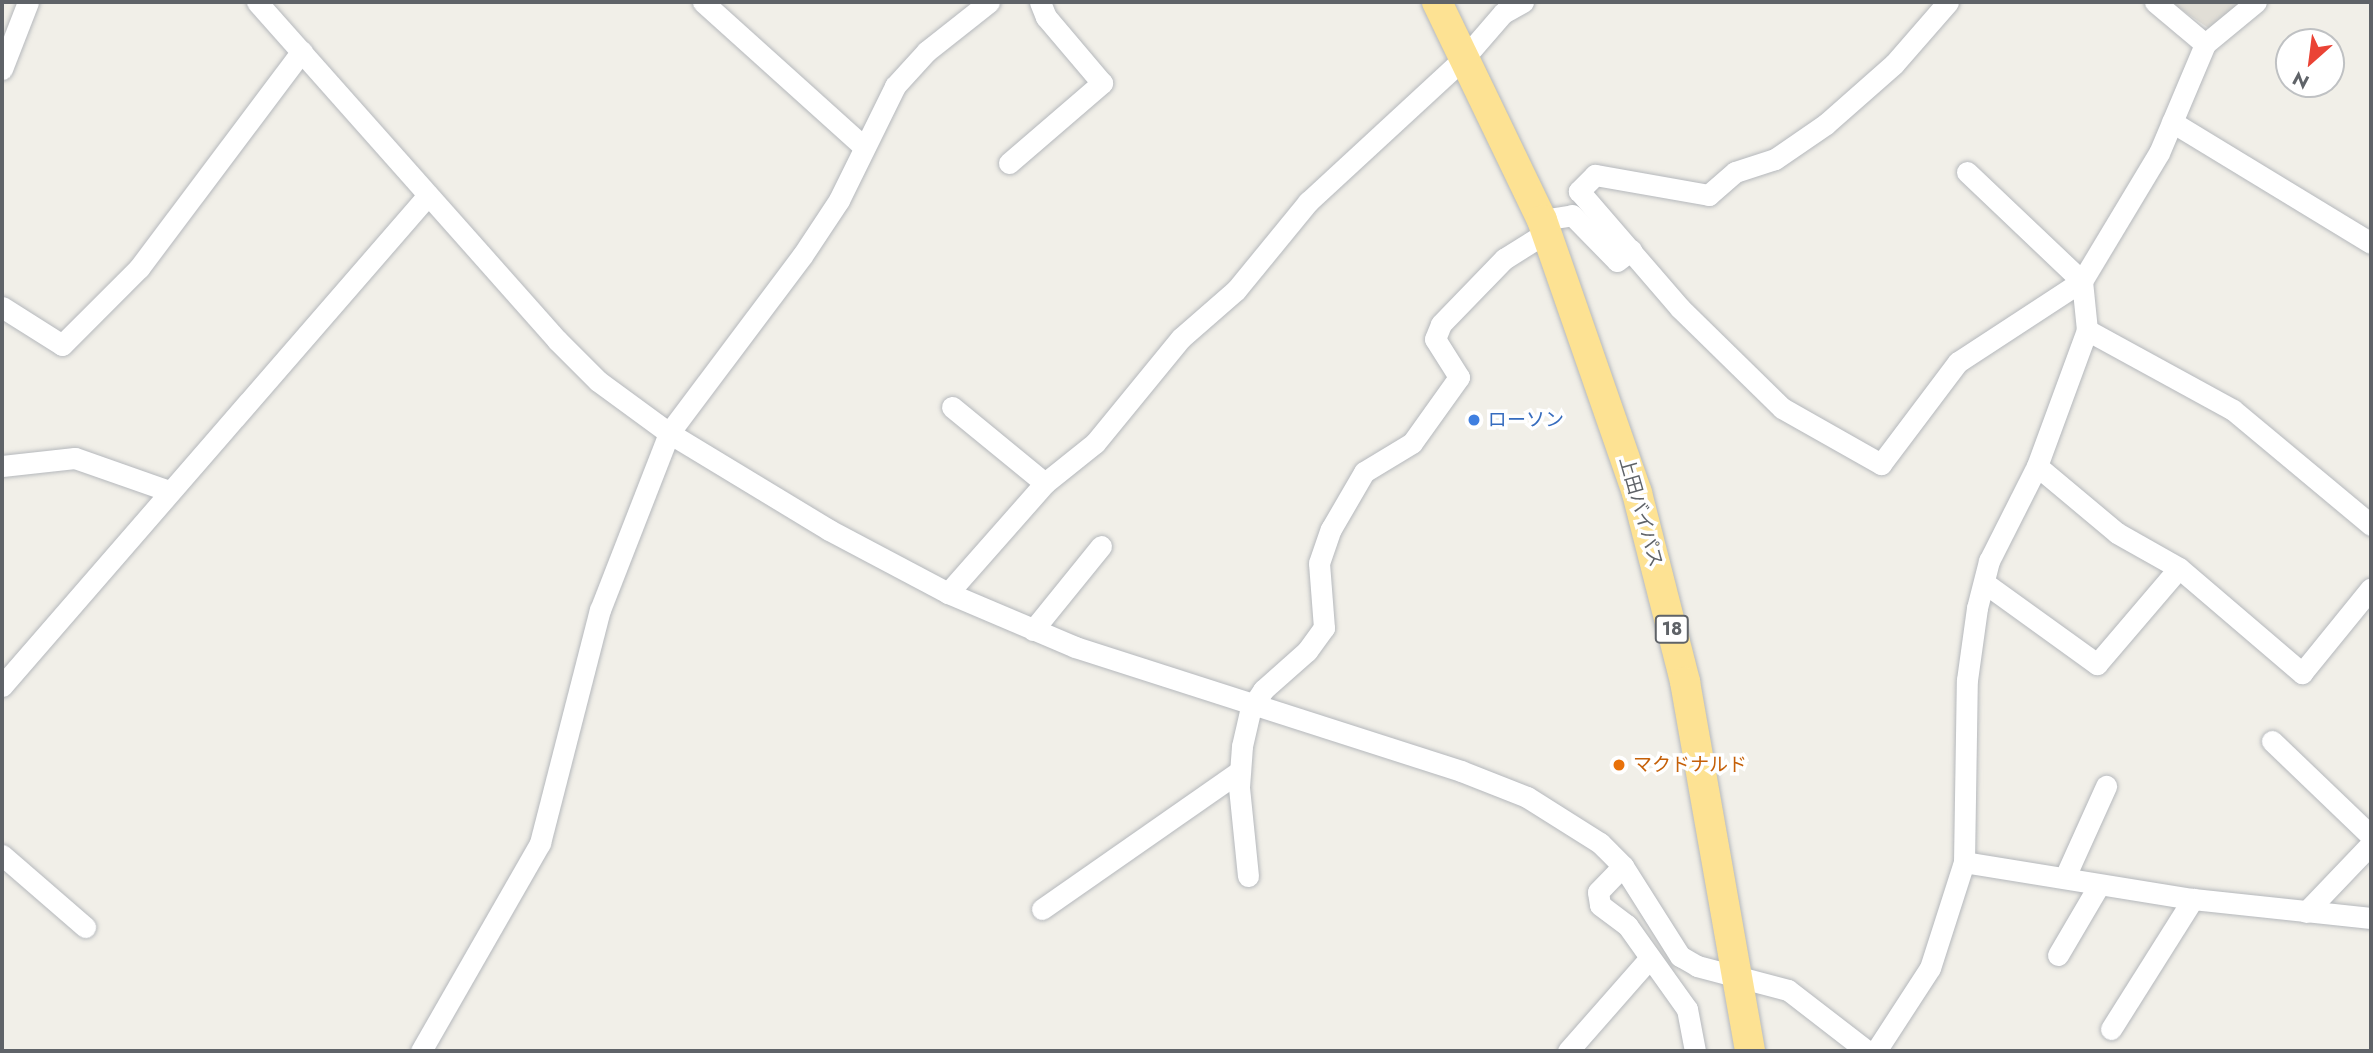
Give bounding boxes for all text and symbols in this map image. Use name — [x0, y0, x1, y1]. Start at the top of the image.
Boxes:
north arrow — [2275, 28, 2345, 98]
text: N — [2288, 65, 2314, 96]
place label: ローソン — [1488, 409, 1564, 431]
marker: ローソン — [1466, 412, 1482, 428]
street label: 上田バイパス — [1614, 454, 1668, 570]
road number: 18 — [1654, 614, 1690, 644]
place label: マクドナルド — [1633, 754, 1747, 776]
marker: マクドナルド — [1611, 757, 1627, 773]

